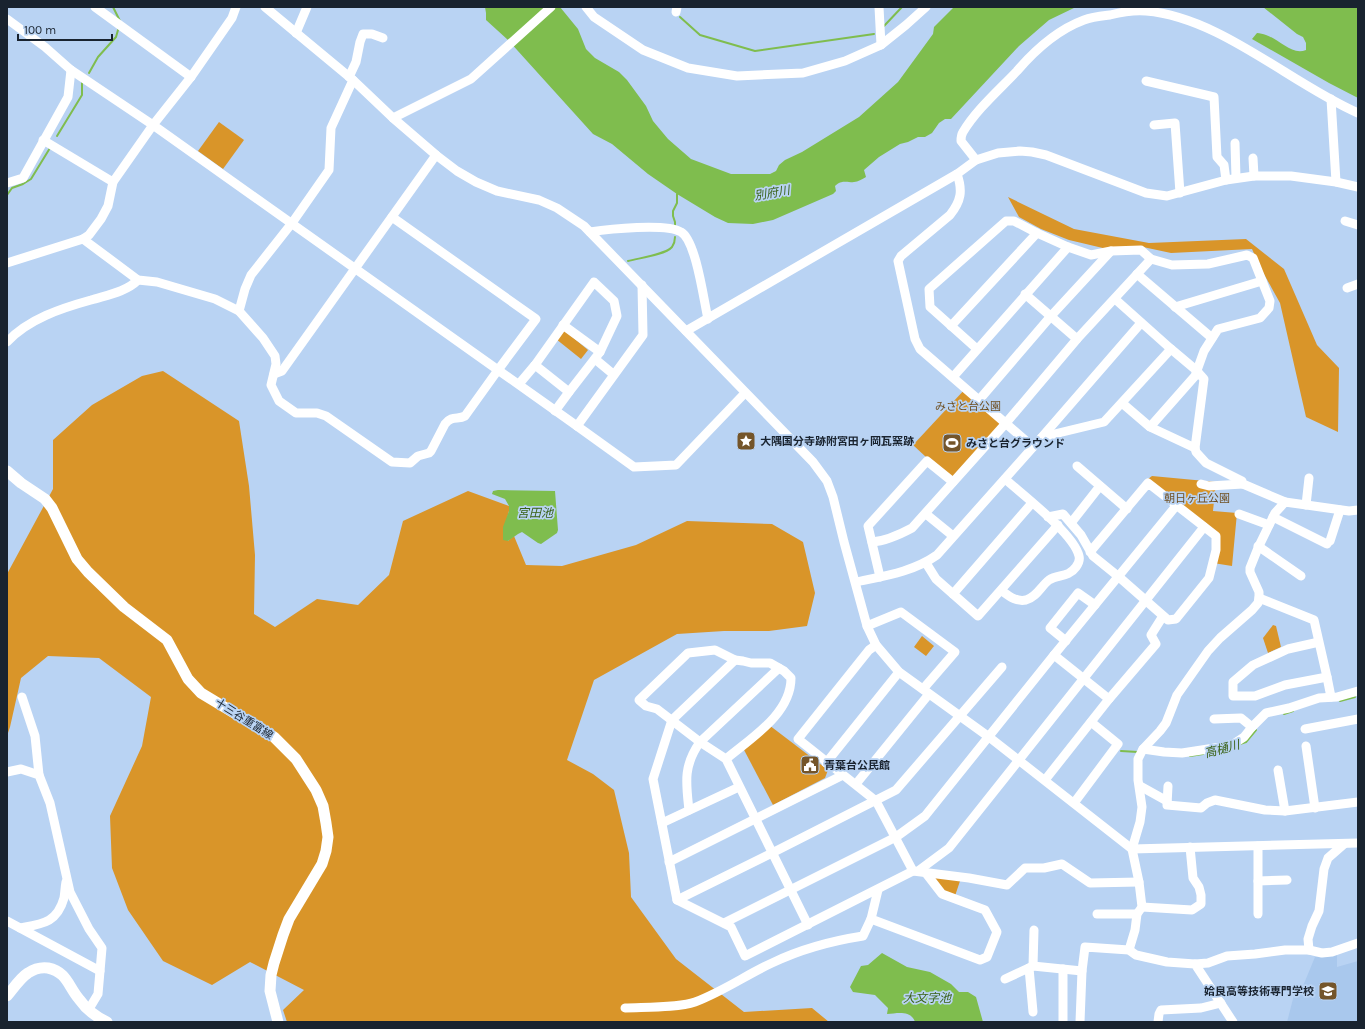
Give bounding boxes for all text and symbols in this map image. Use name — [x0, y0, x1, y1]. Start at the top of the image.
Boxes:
scale bar — [18, 16, 112, 42]
text: 100 m — [24, 23, 56, 37]
water label: 別府川 — [753, 183, 793, 203]
park label: みさと台公園 — [935, 400, 1001, 413]
place icon: 大隅国分寺跡附宮田ヶ岡瓦窯跡 — [735, 430, 757, 452]
sports icon: みさと台グラウンド — [941, 432, 963, 454]
place label: 大隅国分寺跡附宮田ヶ岡瓦窯跡 — [760, 435, 914, 448]
place label: みさと台グラウンド — [966, 437, 1065, 450]
park label: 朝日ヶ丘公園 — [1164, 492, 1230, 505]
water label: 宮田池 — [517, 506, 554, 520]
street label: 十三谷重富線 — [213, 696, 275, 742]
water label: 高樋川 — [1203, 737, 1243, 760]
public building icon: 青葉台公民館 — [799, 754, 821, 776]
place label: 青葉台公民館 — [824, 759, 890, 772]
school or university icon: 姶良高等技術専門学校 — [1317, 980, 1339, 1002]
place label: 姶良高等技術専門学校 — [1204, 985, 1314, 998]
water label: 大文字池 — [903, 991, 952, 1005]

